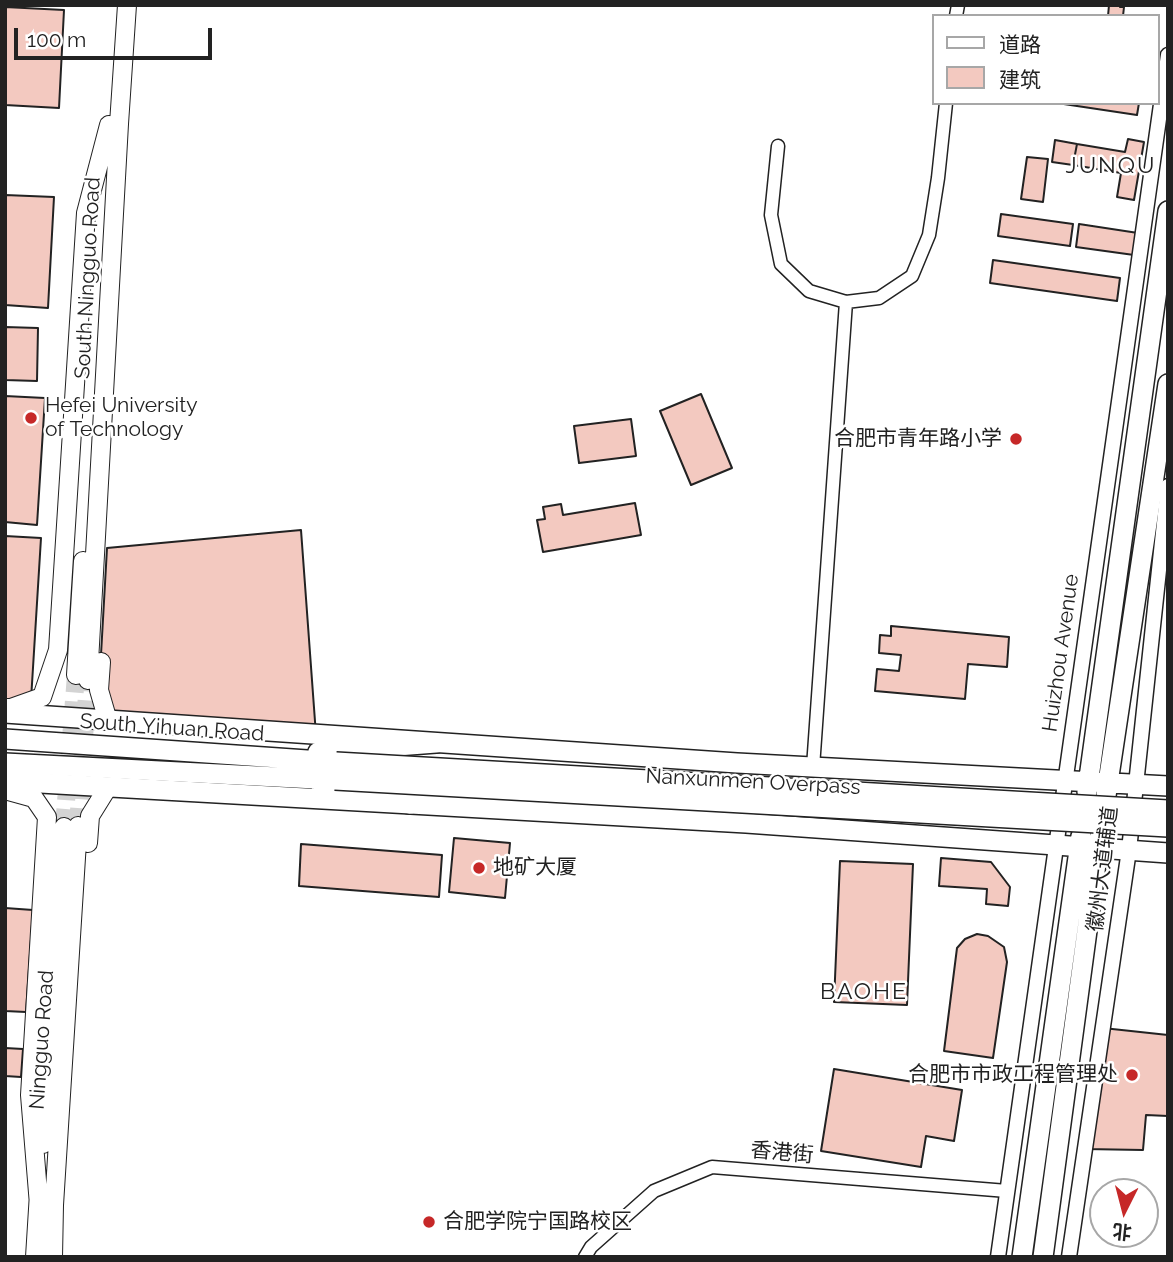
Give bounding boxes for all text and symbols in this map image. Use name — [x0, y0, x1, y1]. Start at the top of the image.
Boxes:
scale bar — [18, 14, 215, 58]
legend — [932, 14, 1159, 105]
text: 100 m — [27, 27, 86, 52]
text: 道路 — [999, 32, 1041, 57]
text: 建筑 — [999, 67, 1041, 92]
district label: JUNQU — [1066, 152, 1156, 180]
street label: South Ningguo Road — [70, 176, 106, 380]
place label: Hefei University of Technology — [45, 393, 198, 443]
marker: Hefei University of Technology — [23, 410, 39, 426]
place label: 合肥市青年路小学 — [834, 426, 1002, 452]
marker: 合肥市青年路小学 — [1008, 431, 1024, 447]
street label: Huizhou Avenue — [1037, 572, 1085, 734]
street label: South Yihuan Road — [79, 709, 265, 747]
street label: Nanxunmen Overpass — [645, 764, 861, 800]
street label: 徽州大道辅道 — [1083, 805, 1123, 933]
place label: 地矿大厦 — [493, 855, 577, 881]
marker: 地矿大厦 — [471, 860, 487, 876]
street label: Ningguo Road — [25, 969, 59, 1111]
district label: BAOHE — [821, 978, 907, 1006]
place label: 合肥市市政工程管理处 — [908, 1062, 1118, 1088]
marker: 合肥市市政工程管理处 — [1124, 1067, 1140, 1083]
street label: 香港街 — [750, 1138, 814, 1168]
north arrow — [1089, 1178, 1159, 1248]
place label: 合肥学院宁国路校区 — [443, 1209, 632, 1235]
marker: 合肥学院宁国路校区 — [421, 1214, 437, 1230]
text: 北 — [1111, 1220, 1133, 1244]

